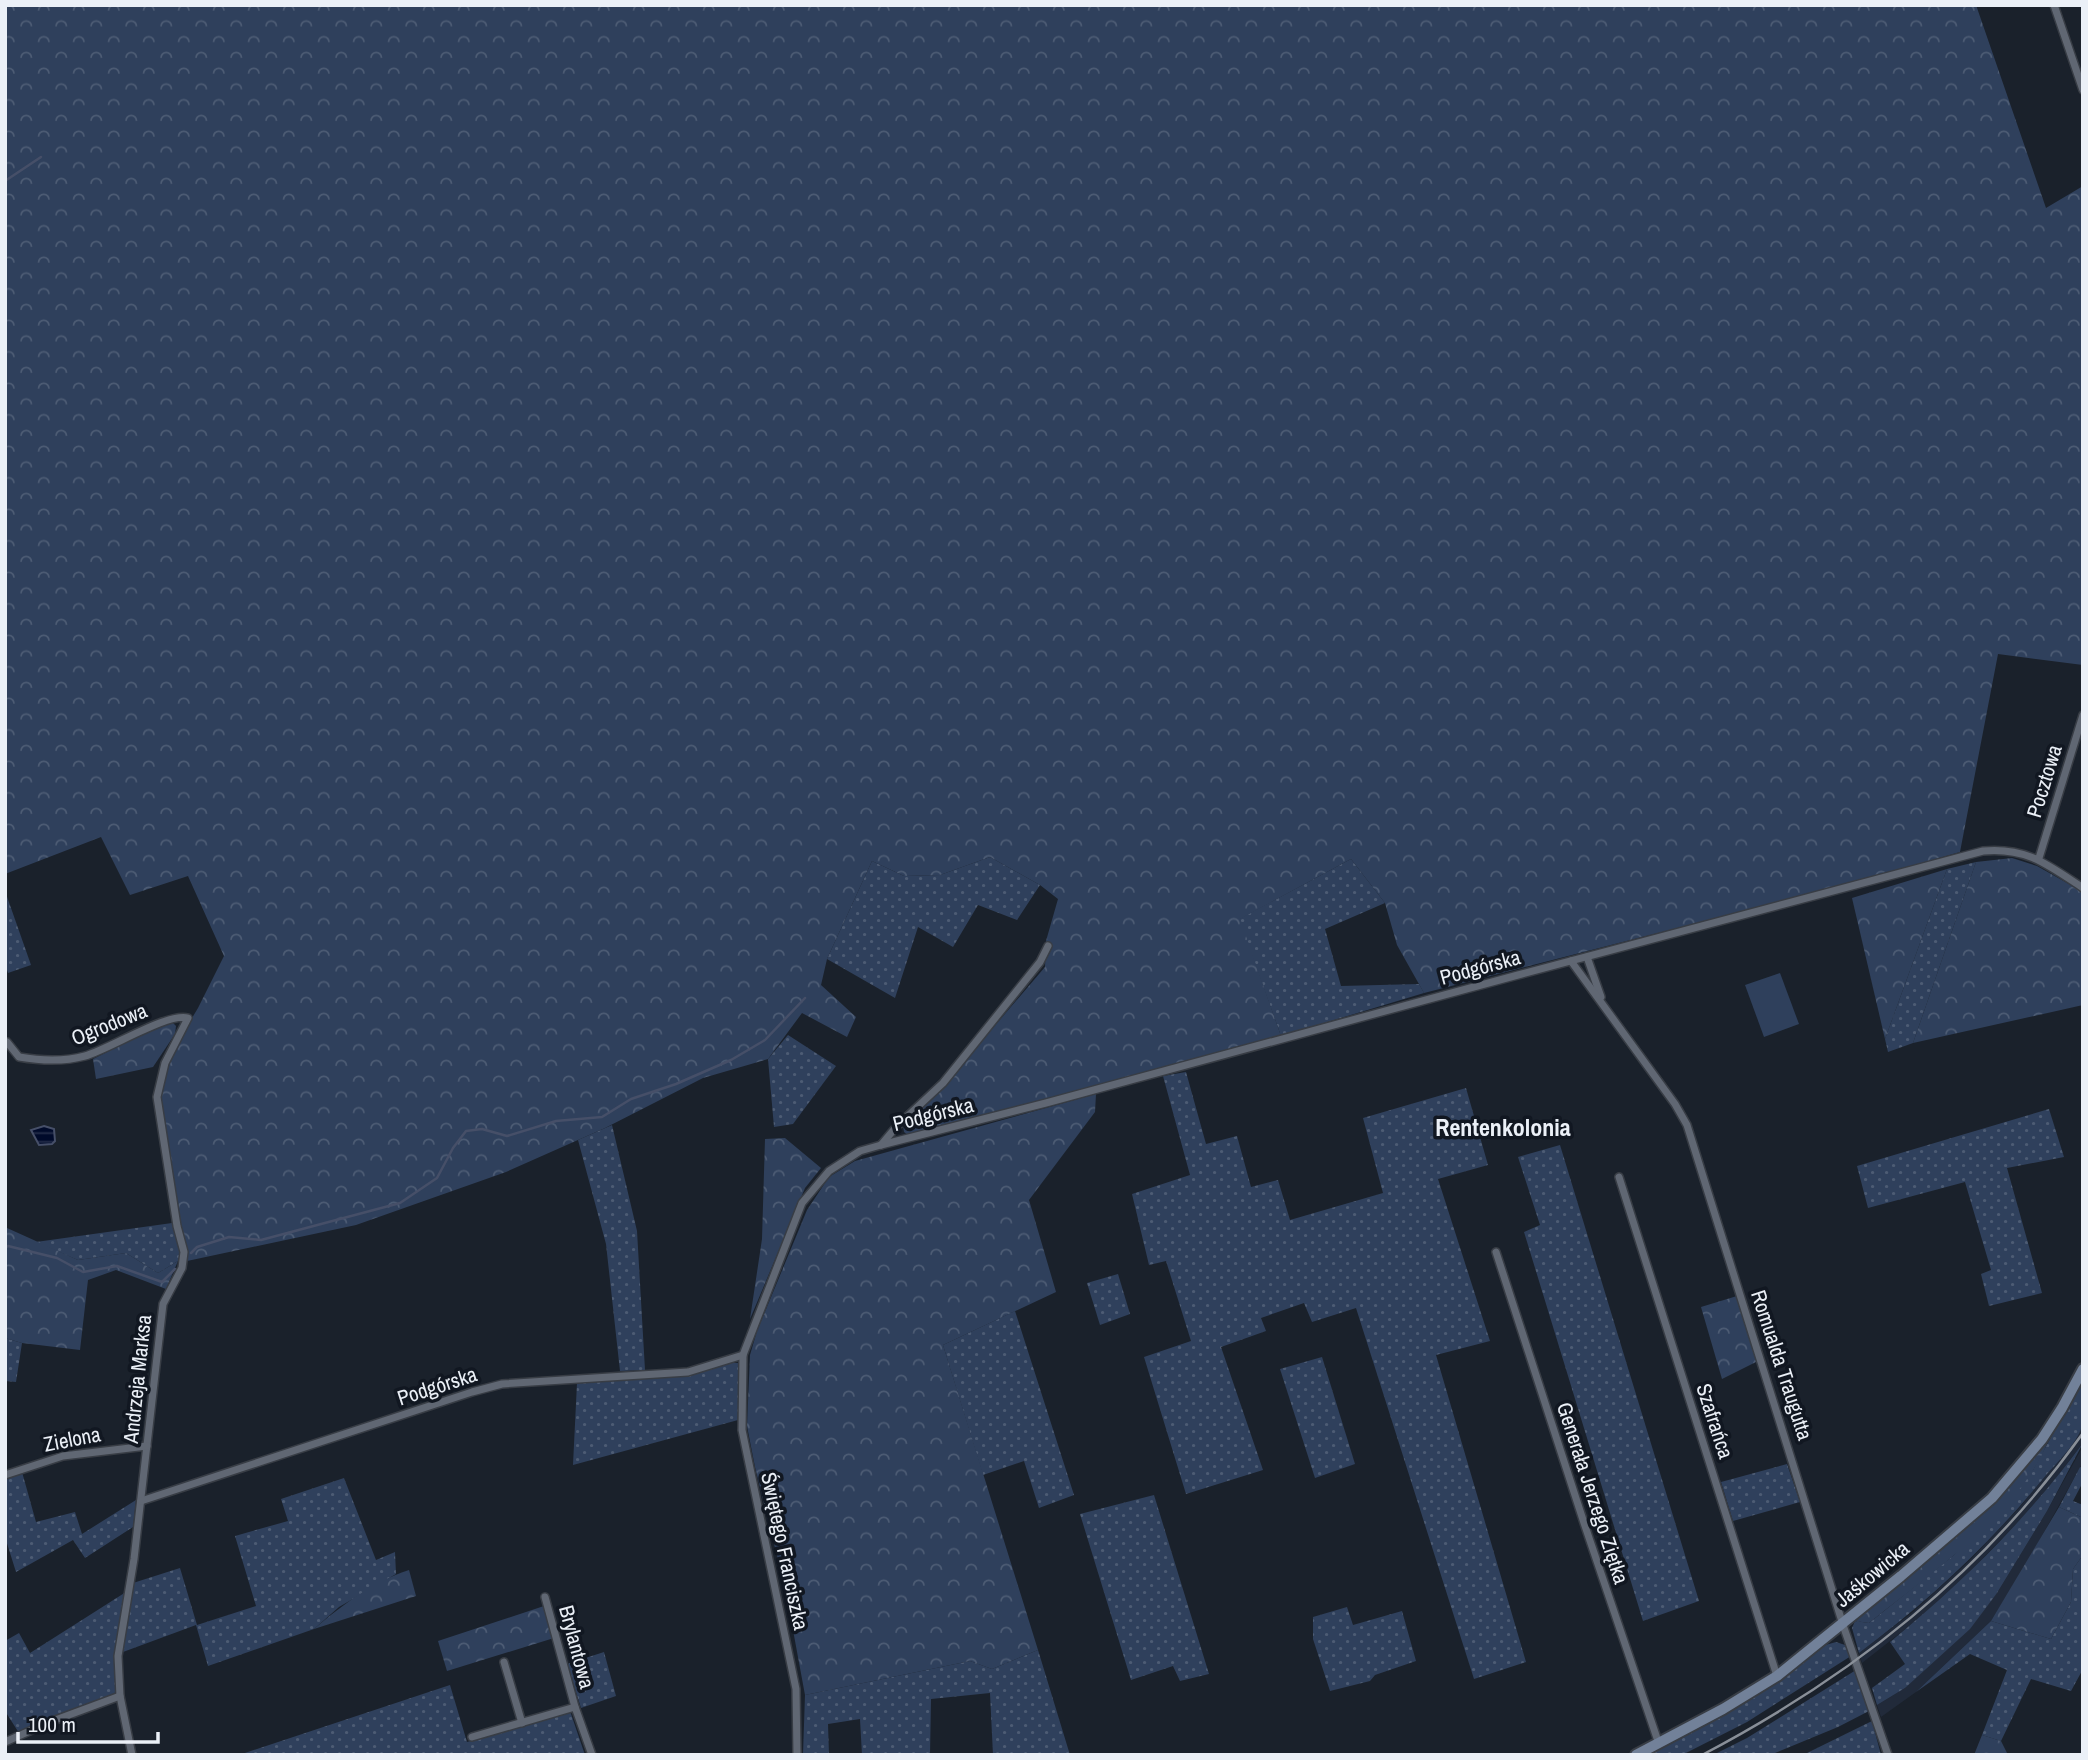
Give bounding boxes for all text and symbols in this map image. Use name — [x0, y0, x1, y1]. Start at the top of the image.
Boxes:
street label: Pocztowa — [2019, 741, 2069, 821]
street label: Podgórska — [1436, 942, 1524, 992]
street label: Ogrodowa — [67, 996, 152, 1052]
street label: Podgórska — [890, 1090, 977, 1138]
district label: Rentenkolonia — [1435, 1111, 1571, 1143]
street label: Romualda Traugutta — [1744, 1286, 1820, 1444]
street label: Andrzeja Marksa — [116, 1313, 158, 1446]
street label: Podgórska — [393, 1359, 481, 1413]
street label: Szafrańca — [1689, 1380, 1741, 1463]
street label: Generała Jerzego Ziętka — [1550, 1398, 1636, 1588]
street label: Zielona — [41, 1419, 103, 1459]
street label: Świętego Franciszka — [754, 1469, 816, 1633]
street label: Jaśkowicka — [1829, 1534, 1916, 1614]
street label: Brylantowa — [552, 1602, 602, 1692]
scale bar — [18, 1700, 158, 1744]
text: 100 m — [28, 1710, 76, 1739]

